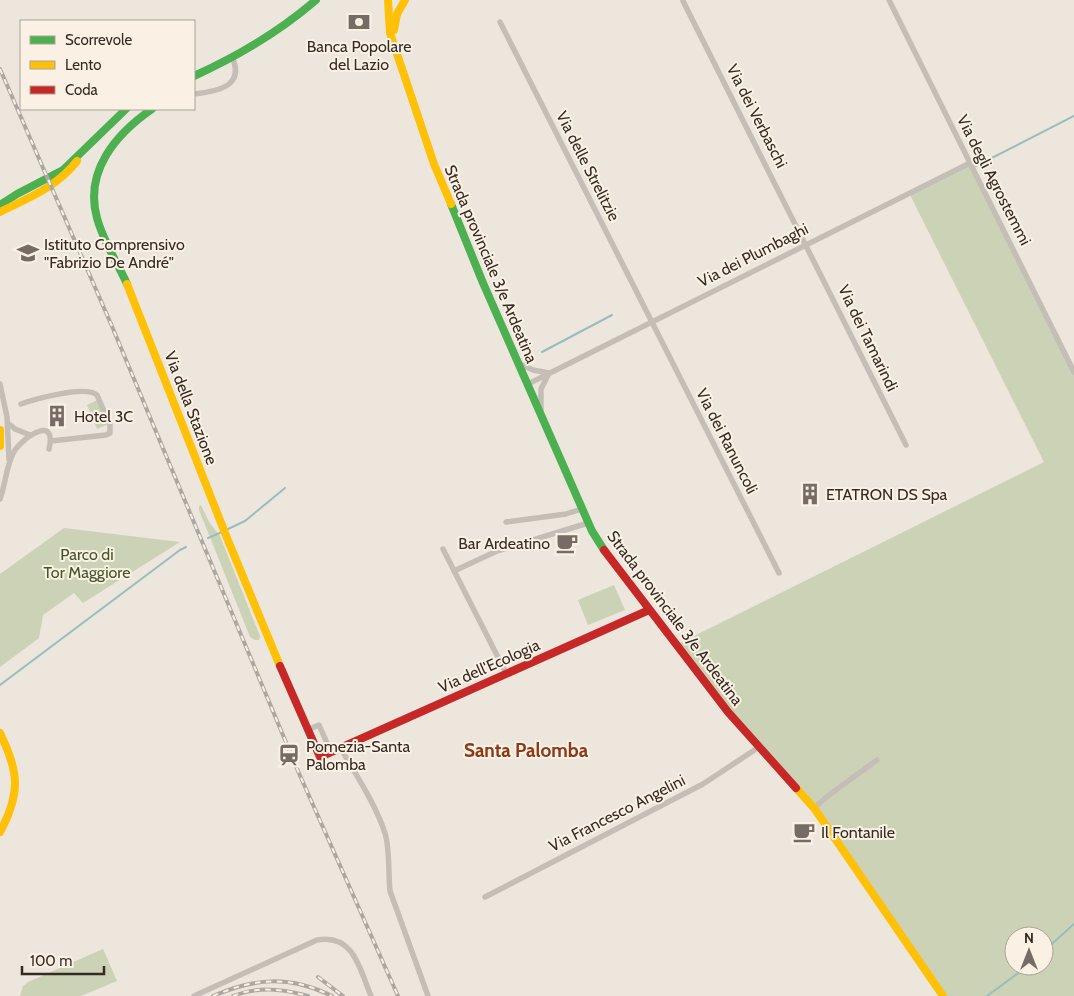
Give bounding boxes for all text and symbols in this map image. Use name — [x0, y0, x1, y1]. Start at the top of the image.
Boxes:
bank icon: Banca Popolare del Lazio — [346, 9, 372, 35]
legend — [20, 20, 195, 110]
text: Scorrevole — [65, 31, 133, 49]
place label: Banca Popolare del Lazio — [307, 37, 411, 74]
text: Lento — [65, 56, 102, 74]
street label: Via dei Verbaschi — [723, 61, 791, 171]
text: Coda — [65, 81, 99, 99]
street label: Via delle Strelitzie — [552, 108, 624, 224]
street label: Via degli Agrostemmi — [953, 112, 1035, 248]
street label: Strada provinciale 3/e Ardeatina — [441, 162, 542, 366]
street label: Via dei Plumbaghi — [695, 219, 811, 291]
place label: Istituto Comprensivo "Fabrizio De André" — [44, 235, 185, 272]
school or university icon: Istituto Comprensivo "Fabrizio De André" — [15, 240, 41, 266]
street label: Via dei Tamarindi — [834, 282, 902, 394]
street label: Via della Stazione — [161, 349, 221, 467]
street label: Via dei Ranuncoli — [692, 385, 762, 497]
building icon: Hotel 3C — [44, 403, 70, 429]
place label: Hotel 3C — [74, 407, 133, 426]
building icon: ETATRON DS Spa — [797, 481, 823, 507]
place label: ETATRON DS Spa — [826, 485, 948, 504]
street label: Strada provinciale 3/e Ardeatina — [603, 527, 747, 709]
cafe icon: Bar Ardeatino — [554, 530, 580, 556]
place label: Bar Ardeatino — [458, 534, 550, 553]
park label: Parco di Tor Maggiore — [44, 545, 130, 582]
street label: Via dell'Ecologia — [435, 635, 543, 697]
place label: Pomezia-Santa Palomba — [306, 737, 410, 774]
district label: Santa Palomba — [464, 739, 589, 762]
station icon: Pomezia-Santa Palomba — [276, 742, 302, 768]
street label: Via Francesco Angelini — [546, 770, 688, 856]
cafe icon: Il Fontanile — [791, 819, 817, 845]
place label: Il Fontanile — [821, 823, 895, 842]
north arrow — [1004, 926, 1054, 976]
text: N — [1024, 929, 1034, 947]
scale bar — [22, 944, 105, 976]
text: 100 m — [30, 952, 72, 970]

